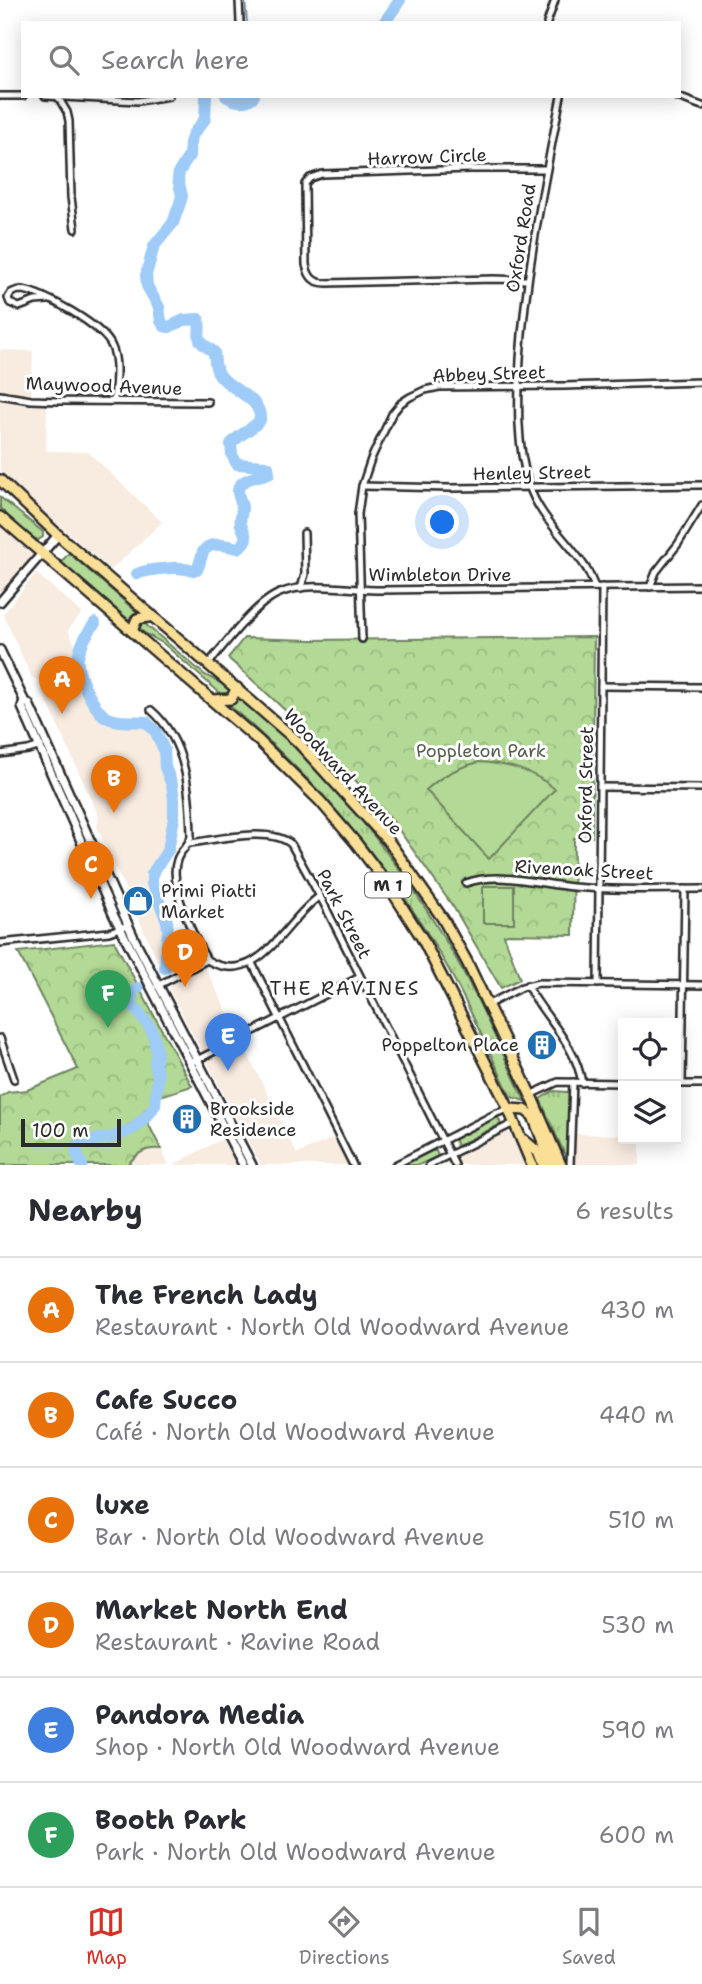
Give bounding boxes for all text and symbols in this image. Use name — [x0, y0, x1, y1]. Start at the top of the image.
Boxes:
search box — [21, 21, 681, 98]
icon: search — [45, 41, 83, 79]
text: Search here — [101, 42, 250, 77]
street label: Harrow Circle — [367, 143, 487, 171]
street label: Oxford Road — [501, 182, 541, 294]
street label: Abbey Street — [432, 360, 546, 388]
street label: Maywood Avenue — [25, 371, 183, 401]
street label: Henley Street — [472, 460, 592, 486]
your location — [425, 505, 459, 539]
street label: Wimbleton Drive — [369, 563, 511, 587]
pin: A — [39, 656, 85, 714]
street label: Woodward Avenue — [278, 704, 408, 840]
street label: Oxford Street — [573, 726, 599, 844]
park label: Poppleton Park — [416, 739, 546, 763]
pin: B — [91, 755, 137, 813]
pin: C — [68, 841, 114, 899]
street label: Rivenoak Street — [514, 854, 654, 886]
street label: Park Street — [311, 865, 377, 963]
road number: M 1 — [365, 872, 411, 898]
place label: Primi Piatti Market — [161, 879, 257, 924]
shop icon: Primi Piatti Market — [121, 884, 155, 918]
pin: D — [162, 929, 208, 987]
pin: F — [85, 970, 131, 1028]
district label: THE RAVINES — [270, 976, 420, 1001]
pin: E — [205, 1013, 251, 1071]
map controls — [618, 1018, 681, 1144]
button: locate — [618, 1018, 681, 1081]
building icon: Poppelton Place — [525, 1028, 559, 1062]
place label: Poppelton Place — [382, 1033, 519, 1057]
button: layers — [618, 1081, 681, 1144]
place label: Brookside Residence — [210, 1097, 296, 1142]
building icon: Brookside Residence — [170, 1102, 204, 1136]
scale bar — [21, 1116, 121, 1148]
text: 100 m — [32, 1118, 89, 1143]
text: Nearby — [28, 1190, 143, 1231]
text: 6 results — [575, 1196, 674, 1226]
text: The French Lady — [95, 1277, 318, 1312]
text: A — [42, 1295, 60, 1325]
text: 430 m — [600, 1295, 674, 1325]
text: Restaurant · North Old Woodward Avenue — [95, 1312, 570, 1342]
text: Cafe Succo — [95, 1382, 237, 1417]
text: B — [44, 1400, 58, 1430]
text: 440 m — [599, 1400, 674, 1430]
text: Café · North Old Woodward Avenue — [95, 1417, 495, 1447]
text: luxe — [95, 1487, 150, 1522]
text: C — [44, 1505, 58, 1535]
text: 510 m — [608, 1505, 674, 1535]
text: Bar · North Old Woodward Avenue — [95, 1522, 485, 1552]
text: Market North End — [95, 1592, 348, 1627]
text: D — [43, 1610, 59, 1640]
text: 530 m — [602, 1610, 674, 1640]
text: Restaurant · Ravine Road — [95, 1627, 380, 1657]
text: Pandora Media — [95, 1697, 304, 1732]
text: E — [43, 1715, 59, 1745]
text: 590 m — [601, 1715, 674, 1745]
text: Shop · North Old Woodward Avenue — [95, 1732, 500, 1762]
text: Booth Park — [95, 1802, 247, 1837]
text: F — [44, 1820, 58, 1850]
text: 600 m — [599, 1820, 674, 1850]
text: Park · North Old Woodward Avenue — [95, 1837, 496, 1867]
tab: Map — [86, 1903, 127, 1970]
tab: Directions — [299, 1903, 390, 1970]
tab: Saved — [562, 1903, 616, 1970]

